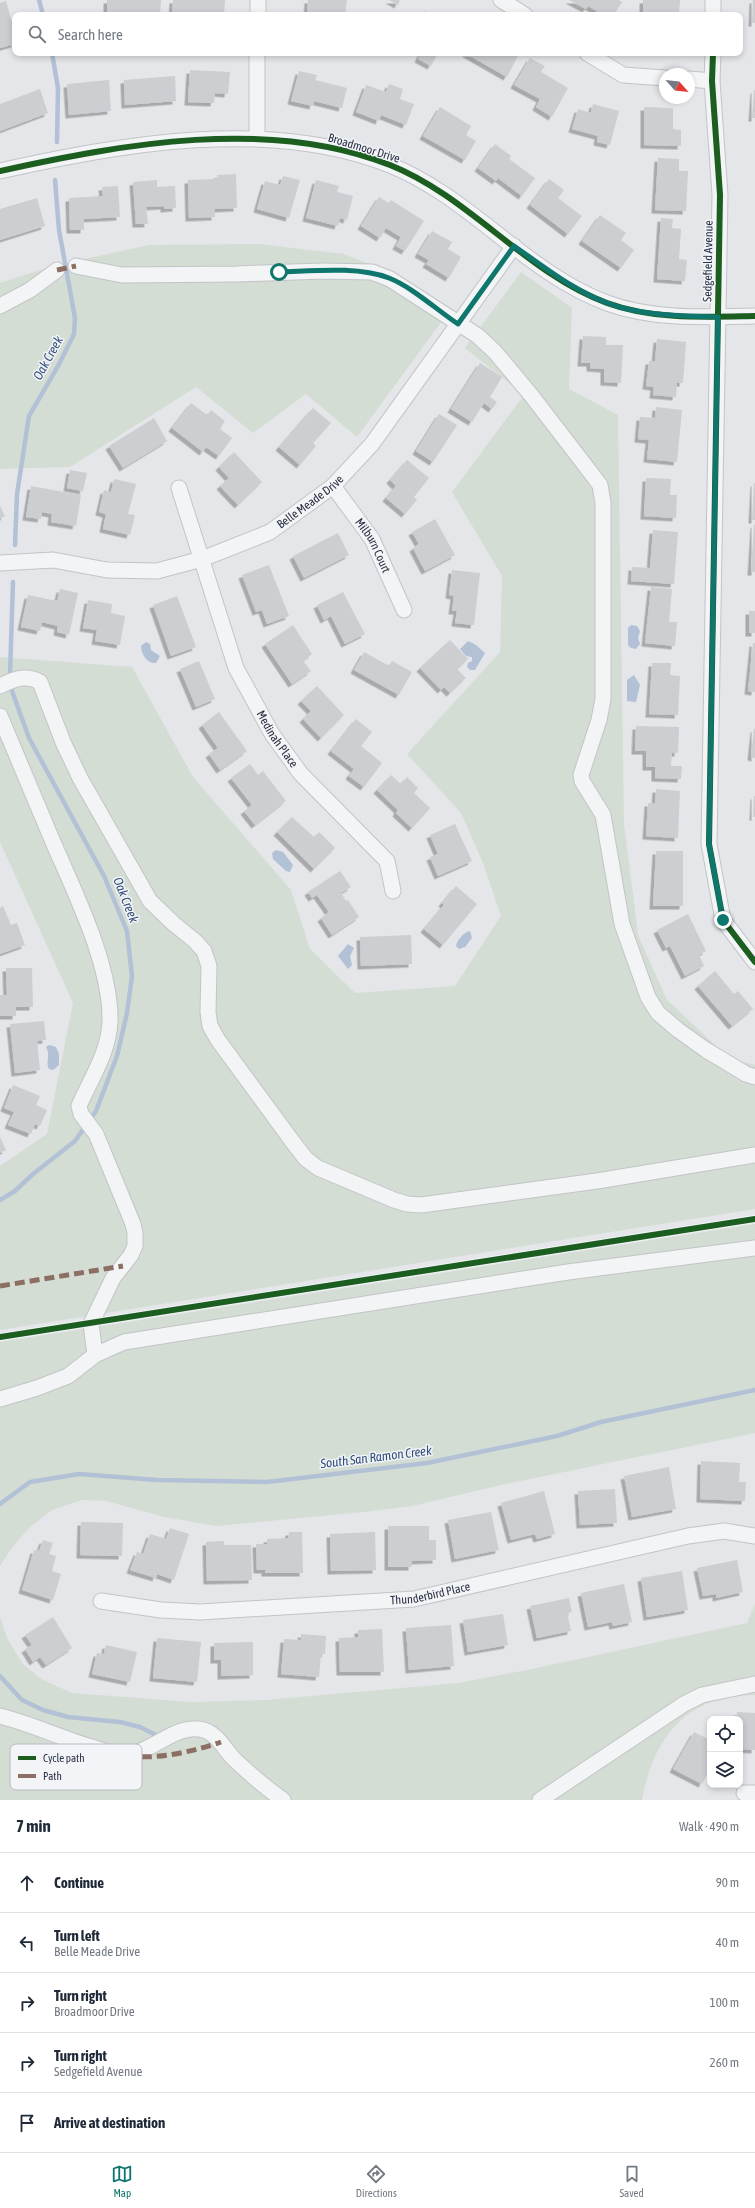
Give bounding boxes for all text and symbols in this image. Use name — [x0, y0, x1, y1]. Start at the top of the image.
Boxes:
search box — [12, 12, 743, 56]
icon: search — [26, 23, 48, 45]
text: Search here — [58, 26, 123, 43]
north arrow — [659, 68, 695, 104]
street label: Broadmoor Drive — [326, 130, 402, 166]
street label: Sedgefield Avenue — [700, 220, 716, 302]
route start — [270, 263, 288, 281]
water label: Oak Creek — [30, 333, 66, 382]
street label: Belle Meade Drive — [274, 472, 346, 532]
street label: Milburn Court — [352, 516, 394, 575]
street label: Medinah Place — [254, 708, 301, 770]
water label: Oak Creek — [110, 875, 142, 925]
route end — [714, 911, 732, 929]
water label: South San Ramon Creek — [319, 1443, 433, 1471]
street label: Thunderbird Place — [390, 1579, 472, 1607]
map controls — [707, 1716, 743, 1788]
button: locate — [707, 1716, 743, 1752]
legend — [10, 1744, 142, 1790]
text: Cycle path — [43, 1752, 85, 1764]
button: layers — [707, 1752, 743, 1788]
text: Path — [43, 1770, 62, 1782]
text: 7 min — [16, 1816, 51, 1836]
text: Walk · 490 m — [679, 1819, 739, 1834]
icon: ahead — [16, 1872, 38, 1894]
text: Continue — [54, 1874, 104, 1891]
text: 90 m — [716, 1875, 739, 1890]
text: Turn left — [54, 1927, 100, 1944]
icon: left — [16, 1932, 38, 1954]
text: 40 m — [716, 1935, 739, 1950]
text: Belle Meade Drive — [54, 1944, 140, 1959]
text: Turn right — [54, 1987, 107, 2004]
icon: right — [16, 1992, 38, 2014]
text: 100 m — [710, 1995, 739, 2010]
text: Broadmoor Drive — [54, 2004, 135, 2019]
text: Turn right — [54, 2047, 107, 2064]
icon: right — [16, 2052, 38, 2074]
text: 260 m — [710, 2055, 739, 2070]
text: Sedgefield Avenue — [54, 2064, 142, 2079]
icon: arrive — [16, 2112, 38, 2134]
text: Arrive at destination — [54, 2114, 165, 2131]
tab: Map — [111, 2163, 133, 2199]
tab: Directions — [356, 2163, 397, 2199]
tab: Saved — [619, 2163, 644, 2199]

